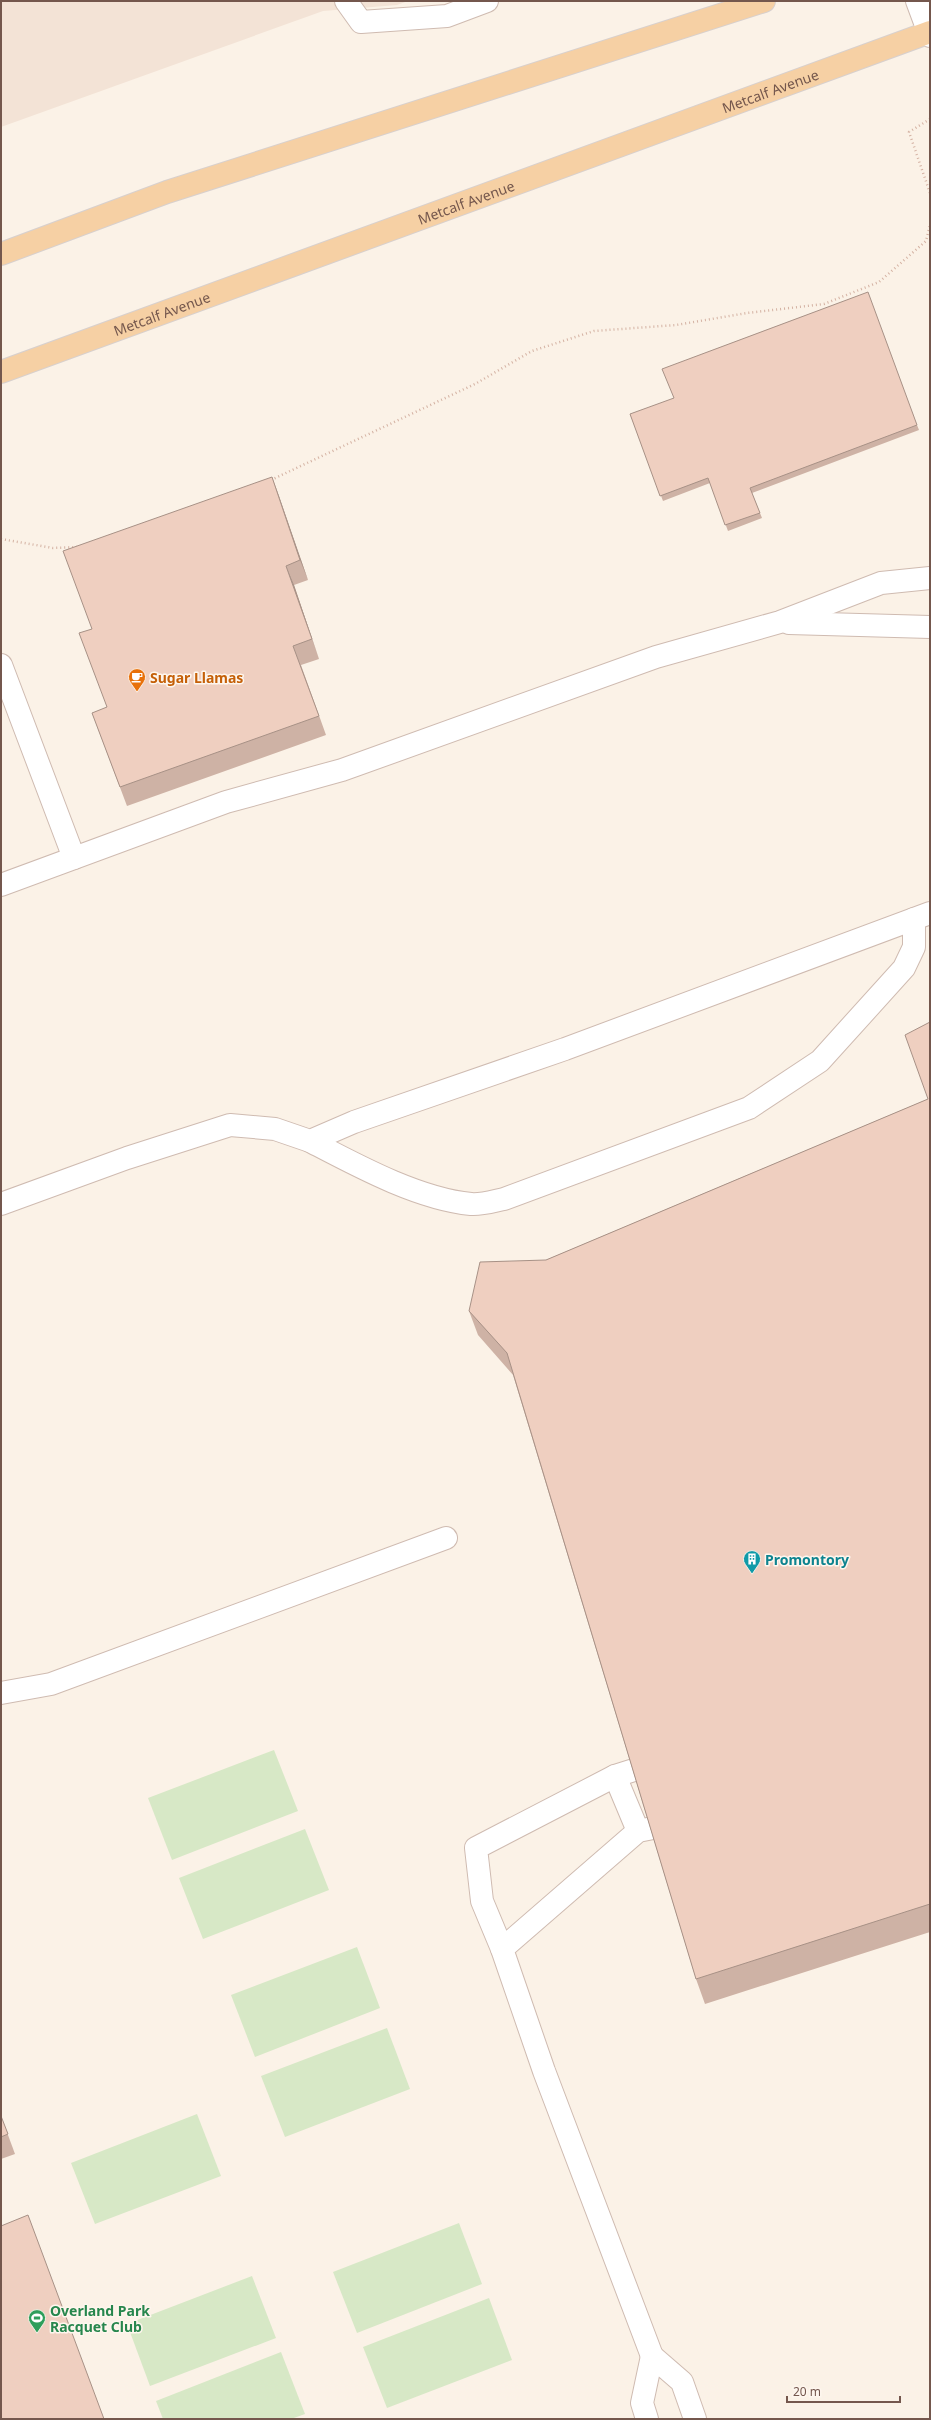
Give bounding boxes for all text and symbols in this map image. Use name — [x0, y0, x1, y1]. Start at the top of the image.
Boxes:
street label: Metcalf Avenue — [719, 64, 821, 117]
street label: Metcalf Avenue — [415, 175, 517, 228]
street label: Metcalf Avenue — [111, 287, 213, 340]
cafe icon: Sugar Llamas — [127, 667, 147, 692]
place label: Sugar Llamas — [150, 668, 243, 687]
building icon: Promontory — [742, 1549, 762, 1574]
place label: Promontory — [765, 1550, 849, 1569]
place label: Overland Park Racquet Club — [50, 2301, 150, 2336]
sports icon: Overland Park Racquet Club — [27, 2308, 47, 2333]
scale bar — [787, 2378, 900, 2404]
text: 20 m — [793, 2383, 821, 2400]

